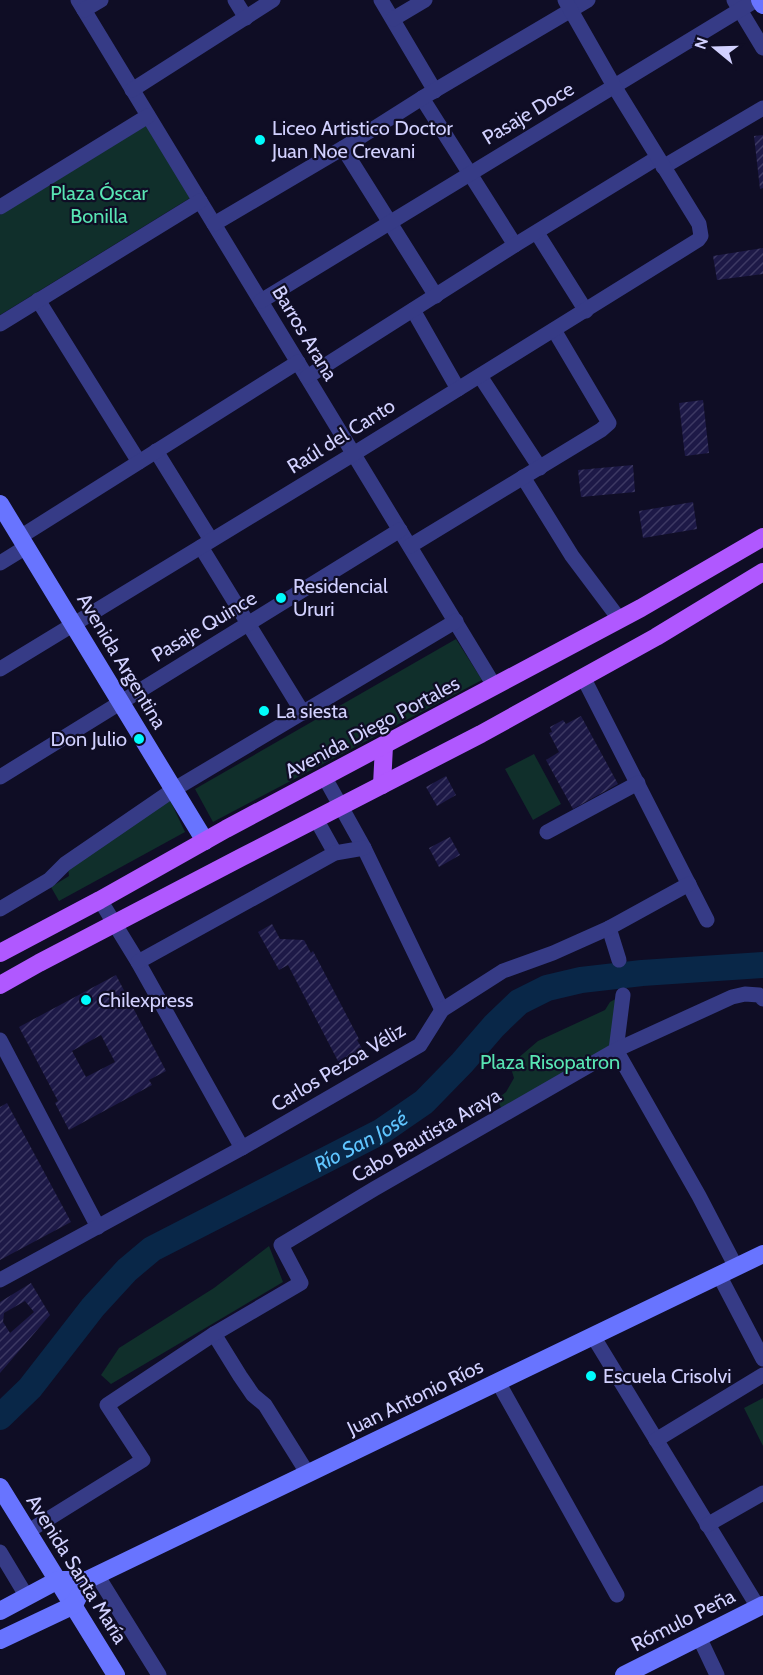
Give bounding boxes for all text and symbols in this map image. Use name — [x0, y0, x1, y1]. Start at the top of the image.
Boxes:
north arrow — [685, 18, 745, 78]
text: N — [690, 35, 712, 52]
street label: Pasaje Doce — [478, 76, 578, 150]
place label: Liceo Artistico Doctor Juan Noe Crevani — [271, 116, 453, 163]
marker: Liceo Artistico Doctor Juan Noe Crevani — [253, 133, 267, 147]
park label: Plaza Óscar Bonilla — [50, 181, 149, 228]
street label: Barros Arana — [267, 281, 343, 385]
street label: Raúl del Canto — [283, 393, 399, 479]
place label: Residencial Ururi — [293, 574, 388, 621]
street label: Pasaje Quince — [147, 585, 261, 667]
street label: Avenida Argentina — [72, 589, 172, 733]
marker: Residencial Ururi — [274, 591, 288, 605]
street label: Avenida Diego Portales — [281, 671, 463, 783]
place label: La siesta — [276, 699, 348, 723]
marker: La siesta — [257, 704, 271, 718]
place label: Don Julio — [51, 727, 127, 751]
marker: Don Julio — [132, 732, 146, 746]
place label: Chilexpress — [98, 988, 194, 1012]
marker: Chilexpress — [79, 993, 93, 1007]
street label: Carlos Pezoa Véliz — [267, 1018, 409, 1116]
park label: Plaza Risopatron — [480, 1050, 620, 1074]
street label: Cabo Bautista Araya — [347, 1082, 505, 1187]
water label: Río San José — [309, 1105, 412, 1176]
street label: Juan Antonio Ríos — [342, 1354, 487, 1441]
place label: Escuela Crisolvi — [603, 1364, 732, 1388]
marker: Escuela Crisolvi — [584, 1369, 598, 1383]
street label: Avenida Santa María — [21, 1490, 133, 1648]
street label: Rómulo Peña — [627, 1583, 739, 1656]

